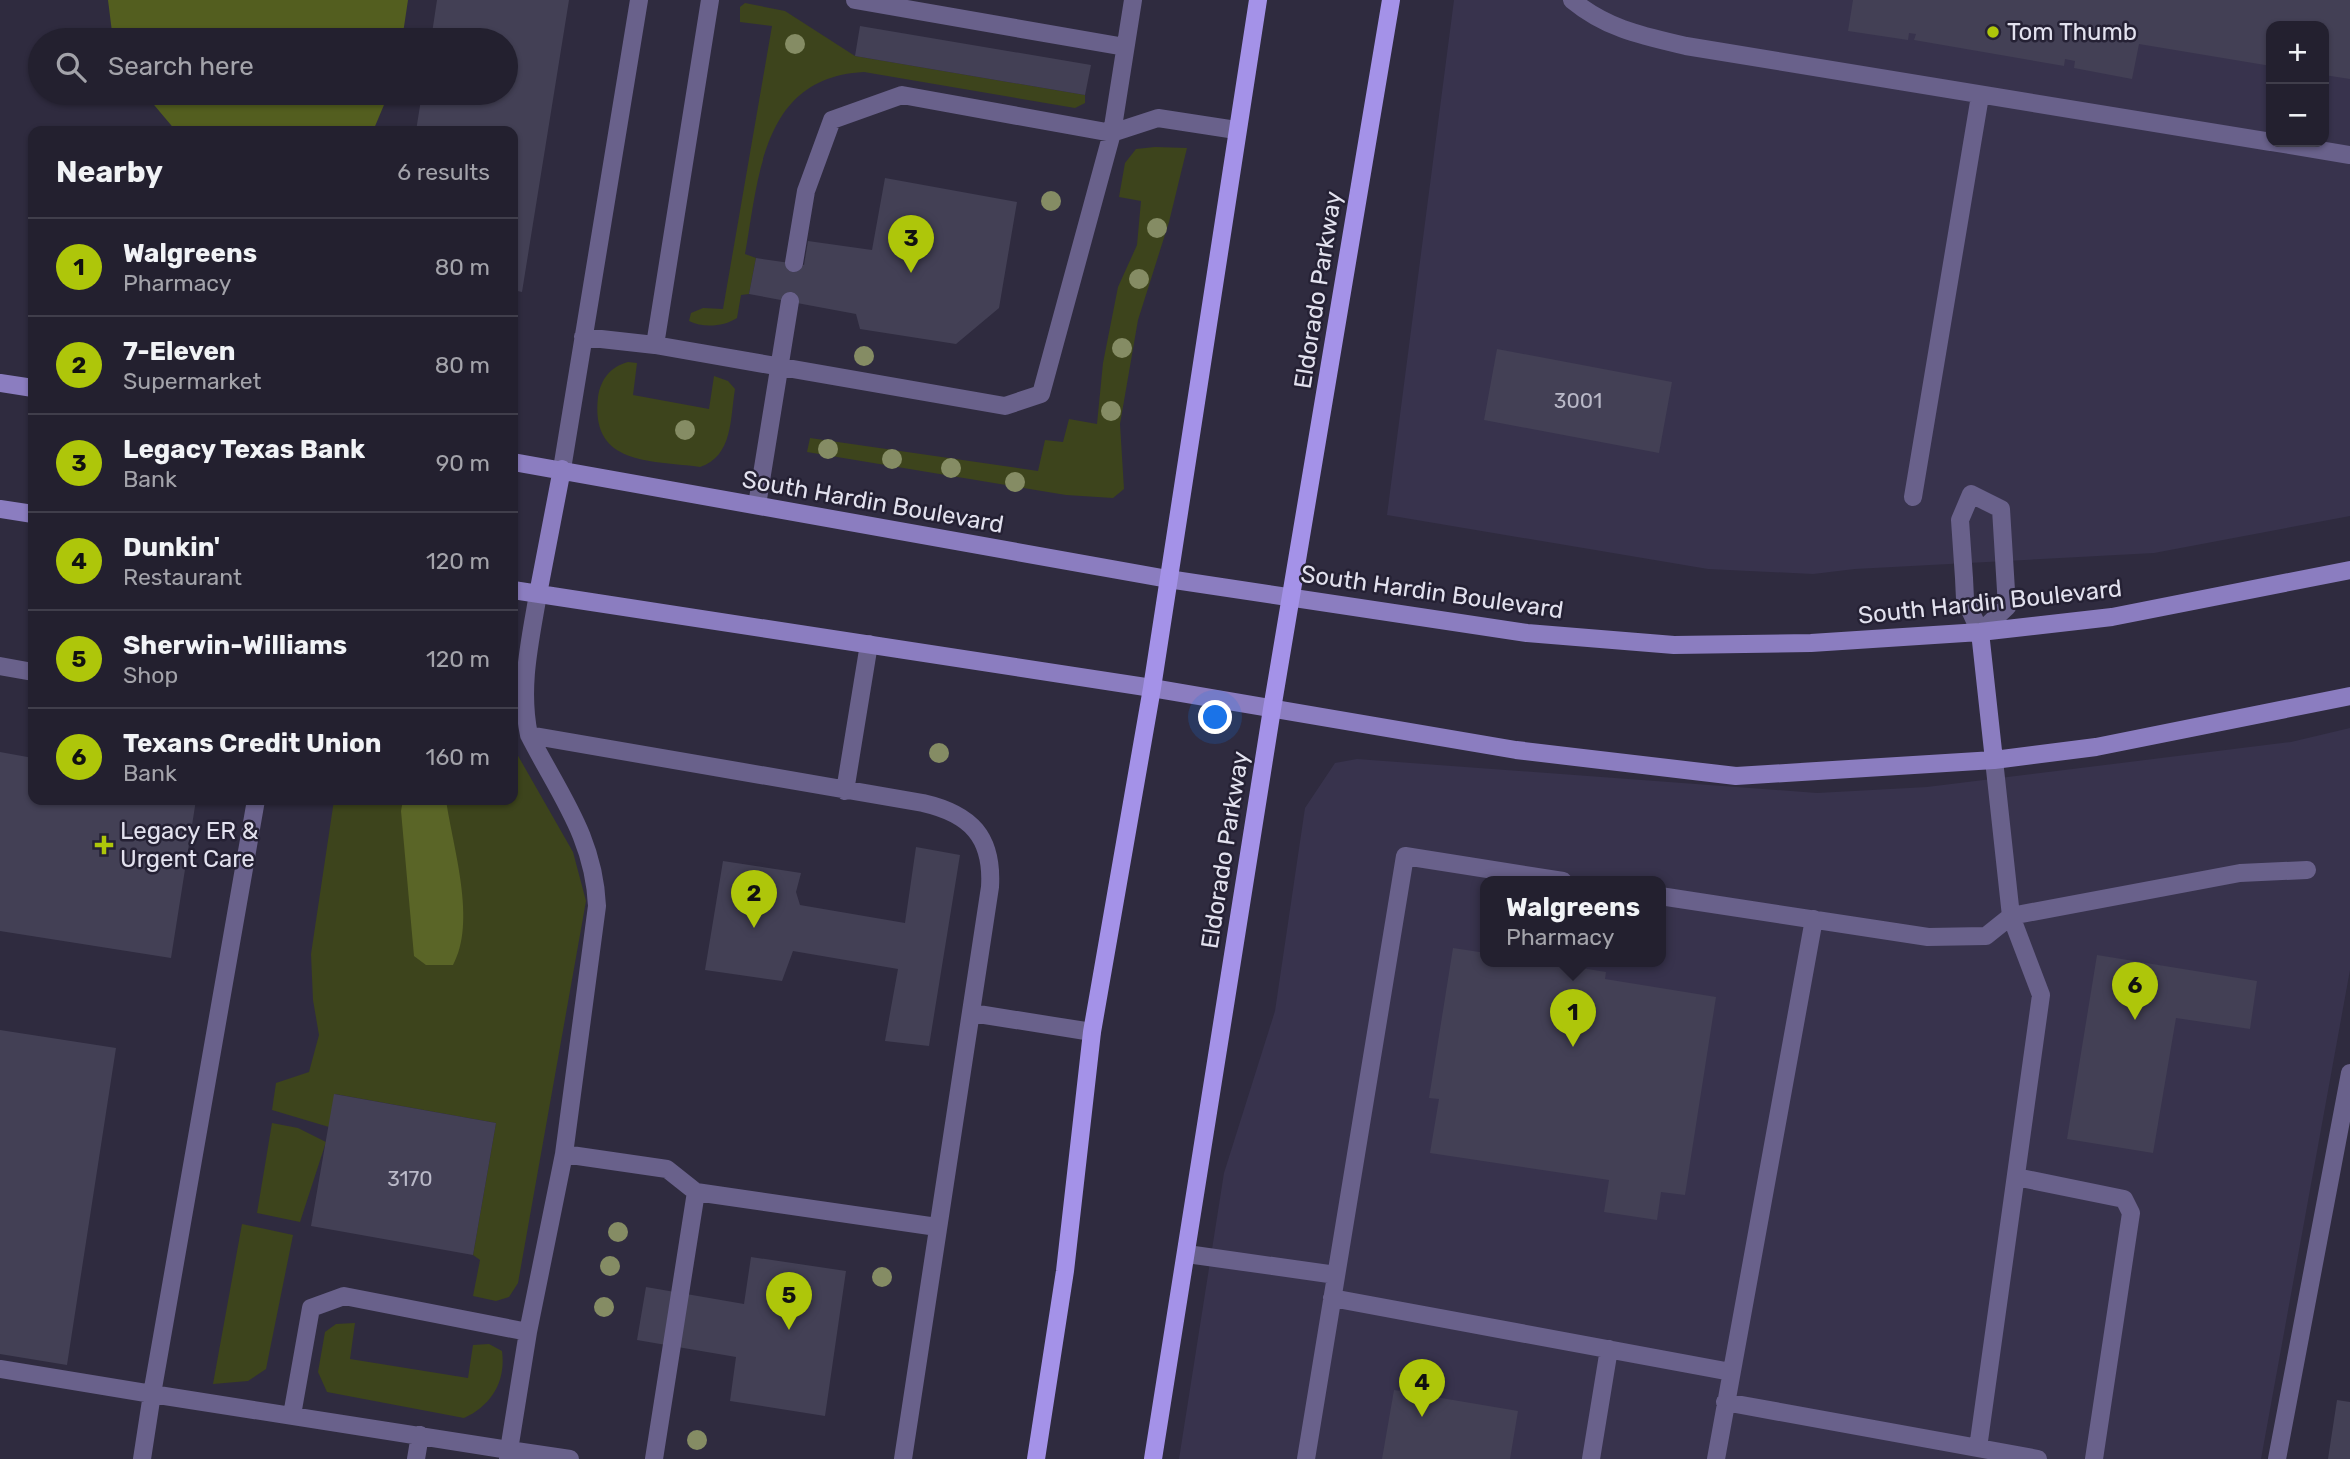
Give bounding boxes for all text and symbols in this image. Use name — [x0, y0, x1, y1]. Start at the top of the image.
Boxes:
place label: Tom Thumb — [2007, 18, 2137, 46]
map controls — [2266, 21, 2329, 147]
button: + — [2266, 21, 2329, 84]
marker: Tom Thumb — [1985, 24, 2001, 40]
search box — [28, 28, 518, 105]
icon: search — [52, 48, 90, 86]
text: Search here — [108, 51, 254, 82]
button: − — [2266, 84, 2329, 147]
text: Nearby — [56, 154, 163, 190]
text: 6 results — [397, 158, 490, 186]
street label: Eldorado Parkway — [1289, 189, 1347, 391]
pin: 3 — [888, 215, 934, 273]
text: Walgreens — [123, 238, 257, 269]
text: 1 — [73, 253, 85, 281]
text: 80 m — [435, 253, 490, 281]
text: Pharmacy — [123, 269, 231, 297]
text: 7-Eleven — [123, 336, 236, 367]
text: 2 — [72, 351, 86, 379]
text: 80 m — [435, 351, 490, 379]
text: Supermarket — [123, 367, 261, 395]
house number: 3001 — [1554, 388, 1602, 413]
text: Legacy Texas Bank — [123, 434, 365, 465]
text: 3 — [71, 449, 87, 477]
text: 90 m — [436, 449, 490, 477]
text: Bank — [123, 465, 177, 493]
street label: South Hardin Boulevard — [740, 465, 1006, 539]
text: Dunkin' — [123, 532, 220, 563]
text: 4 — [71, 547, 87, 575]
text: 120 m — [426, 547, 490, 575]
street label: South Hardin Boulevard — [1299, 560, 1565, 624]
text: Restaurant — [123, 563, 242, 591]
street label: South Hardin Boulevard — [1857, 574, 2123, 630]
text: Sherwin-Williams — [123, 630, 347, 661]
text: 5 — [72, 645, 86, 673]
text: 120 m — [426, 645, 490, 673]
text: Shop — [123, 661, 178, 689]
your location — [1198, 700, 1232, 734]
text: Texans Credit Union — [123, 728, 382, 759]
text: 6 — [72, 743, 86, 771]
text: 160 m — [426, 743, 490, 771]
street label: Eldorado Parkway — [1196, 749, 1254, 951]
text: Bank — [123, 759, 177, 787]
place label: Legacy ER & Urgent Care — [120, 817, 259, 873]
marker: Legacy ER & Urgent Care — [94, 835, 114, 855]
pin: 2 — [731, 870, 777, 928]
popup — [1480, 876, 1666, 967]
text: Walgreens — [1506, 892, 1640, 923]
text: Pharmacy — [1506, 923, 1614, 951]
pin: 6 — [2112, 962, 2158, 1020]
pin: 1 — [1550, 989, 1596, 1047]
house number: 3170 — [387, 1166, 433, 1191]
pin: 5 — [766, 1272, 812, 1330]
pin: 4 — [1399, 1359, 1445, 1417]

